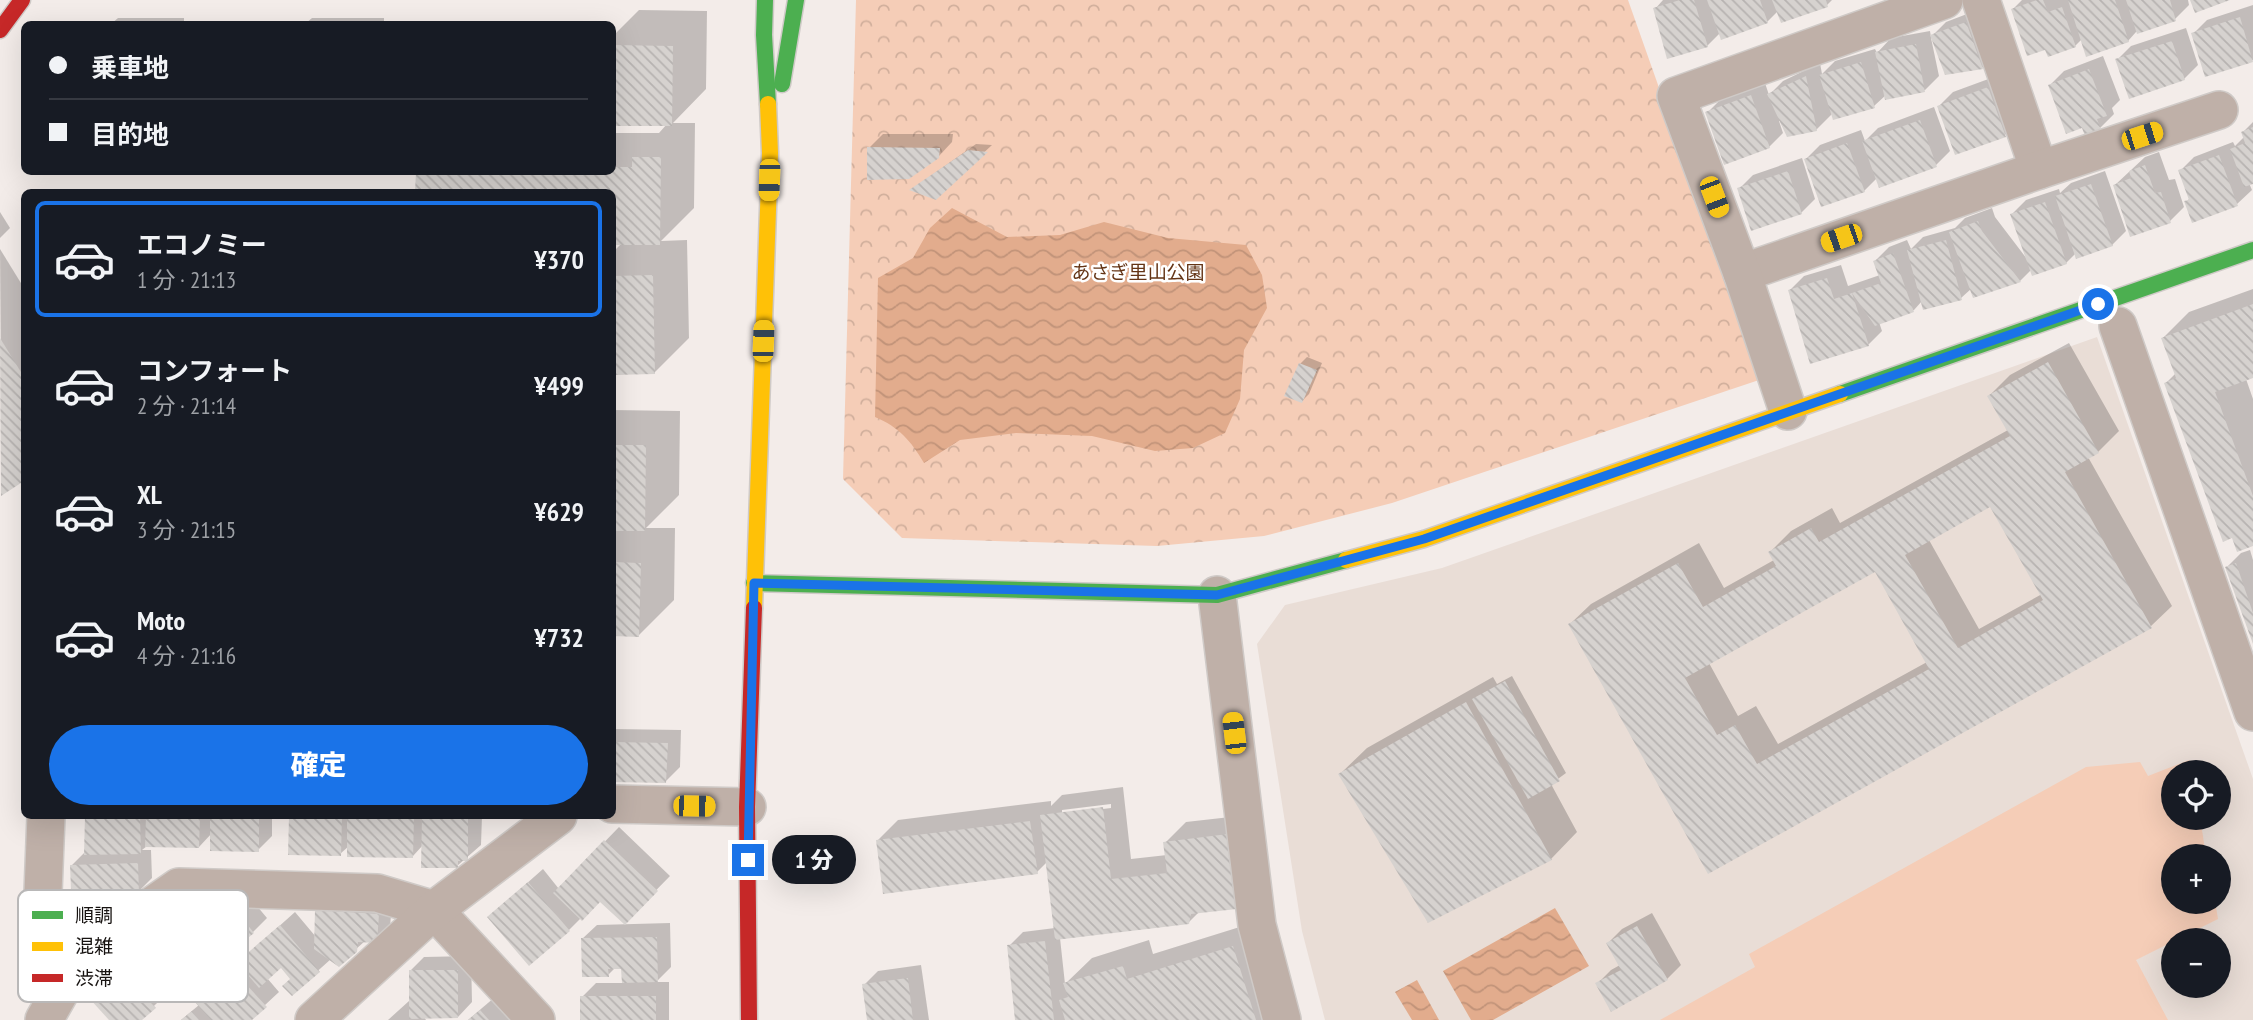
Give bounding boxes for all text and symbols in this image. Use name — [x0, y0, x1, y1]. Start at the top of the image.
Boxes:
text: 乗車地 — [91, 51, 169, 84]
text: 目的地 — [91, 118, 169, 151]
car — [2119, 120, 2166, 152]
car — [758, 159, 781, 201]
car — [1697, 174, 1732, 220]
car — [1818, 221, 1865, 255]
icon: car — [53, 228, 116, 291]
text: エコノミー — [137, 228, 267, 261]
text: ¥370 — [534, 243, 584, 276]
park label: あさぎ里山公園 — [1071, 260, 1205, 284]
text: 1 分 · 21:13 — [137, 265, 236, 294]
route start — [2082, 288, 2114, 320]
car — [752, 320, 775, 362]
icon: car — [53, 354, 116, 417]
text: コンフォート — [137, 354, 292, 387]
text: ¥499 — [534, 369, 584, 402]
text: 2 分 · 21:14 — [137, 391, 236, 420]
text: XL — [137, 478, 162, 511]
icon: car — [53, 480, 116, 543]
text: ¥629 — [534, 495, 584, 528]
text: 3 分 · 21:15 — [137, 515, 236, 544]
text: Moto — [137, 604, 185, 637]
icon: car — [53, 606, 116, 669]
text: ¥732 — [534, 621, 584, 654]
text: 4 分 · 21:16 — [137, 641, 236, 670]
car — [1222, 711, 1247, 755]
button: 確定 — [49, 725, 588, 805]
map controls — [2161, 760, 2231, 998]
button: locate — [2161, 760, 2231, 830]
car — [673, 795, 716, 817]
callout: 1 分 — [772, 836, 856, 884]
route end — [732, 844, 764, 876]
button: + — [2161, 844, 2231, 914]
text: 1 分 — [795, 845, 833, 874]
legend — [18, 890, 248, 1002]
text: 順調 — [75, 903, 113, 927]
button: − — [2161, 928, 2231, 998]
text: 混雑 — [75, 934, 113, 958]
text: 渋滞 — [75, 966, 113, 990]

